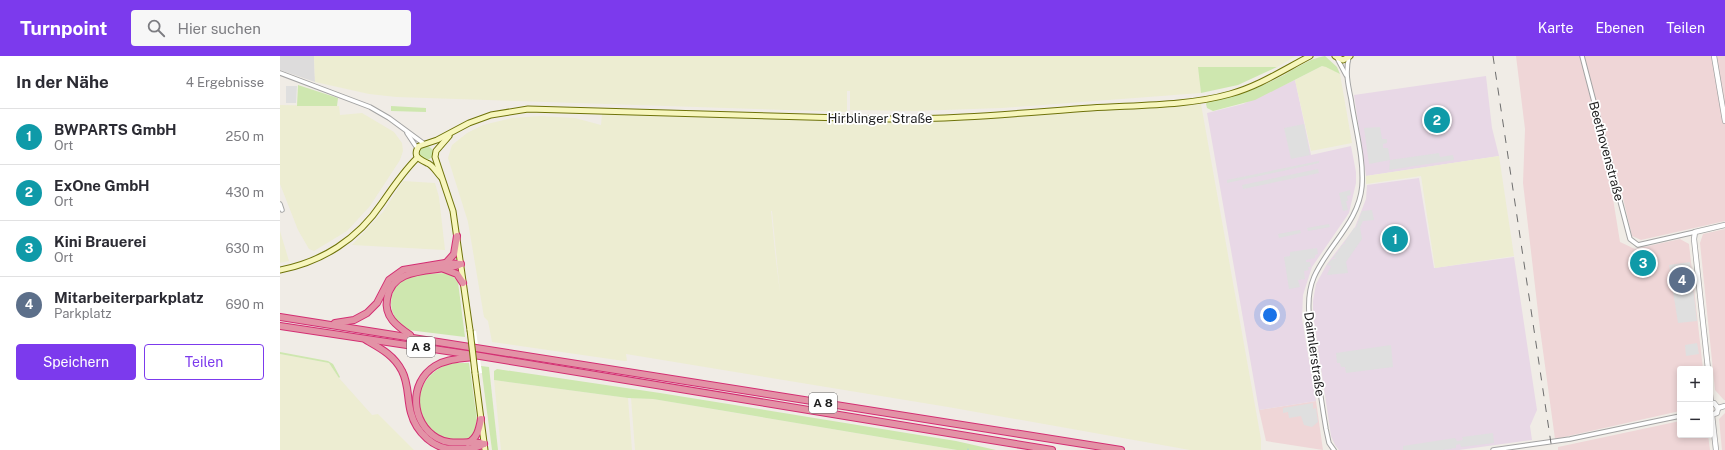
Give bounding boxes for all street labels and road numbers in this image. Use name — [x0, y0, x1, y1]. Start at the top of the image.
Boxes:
street label: Beethovenstraße — [1586, 100, 1627, 203]
street label: Hirblinger Straße — [828, 111, 932, 126]
street label: Daimlerstraße — [1301, 311, 1328, 397]
road number: A 8 — [407, 337, 435, 357]
road number: A 8 — [809, 393, 837, 413]

